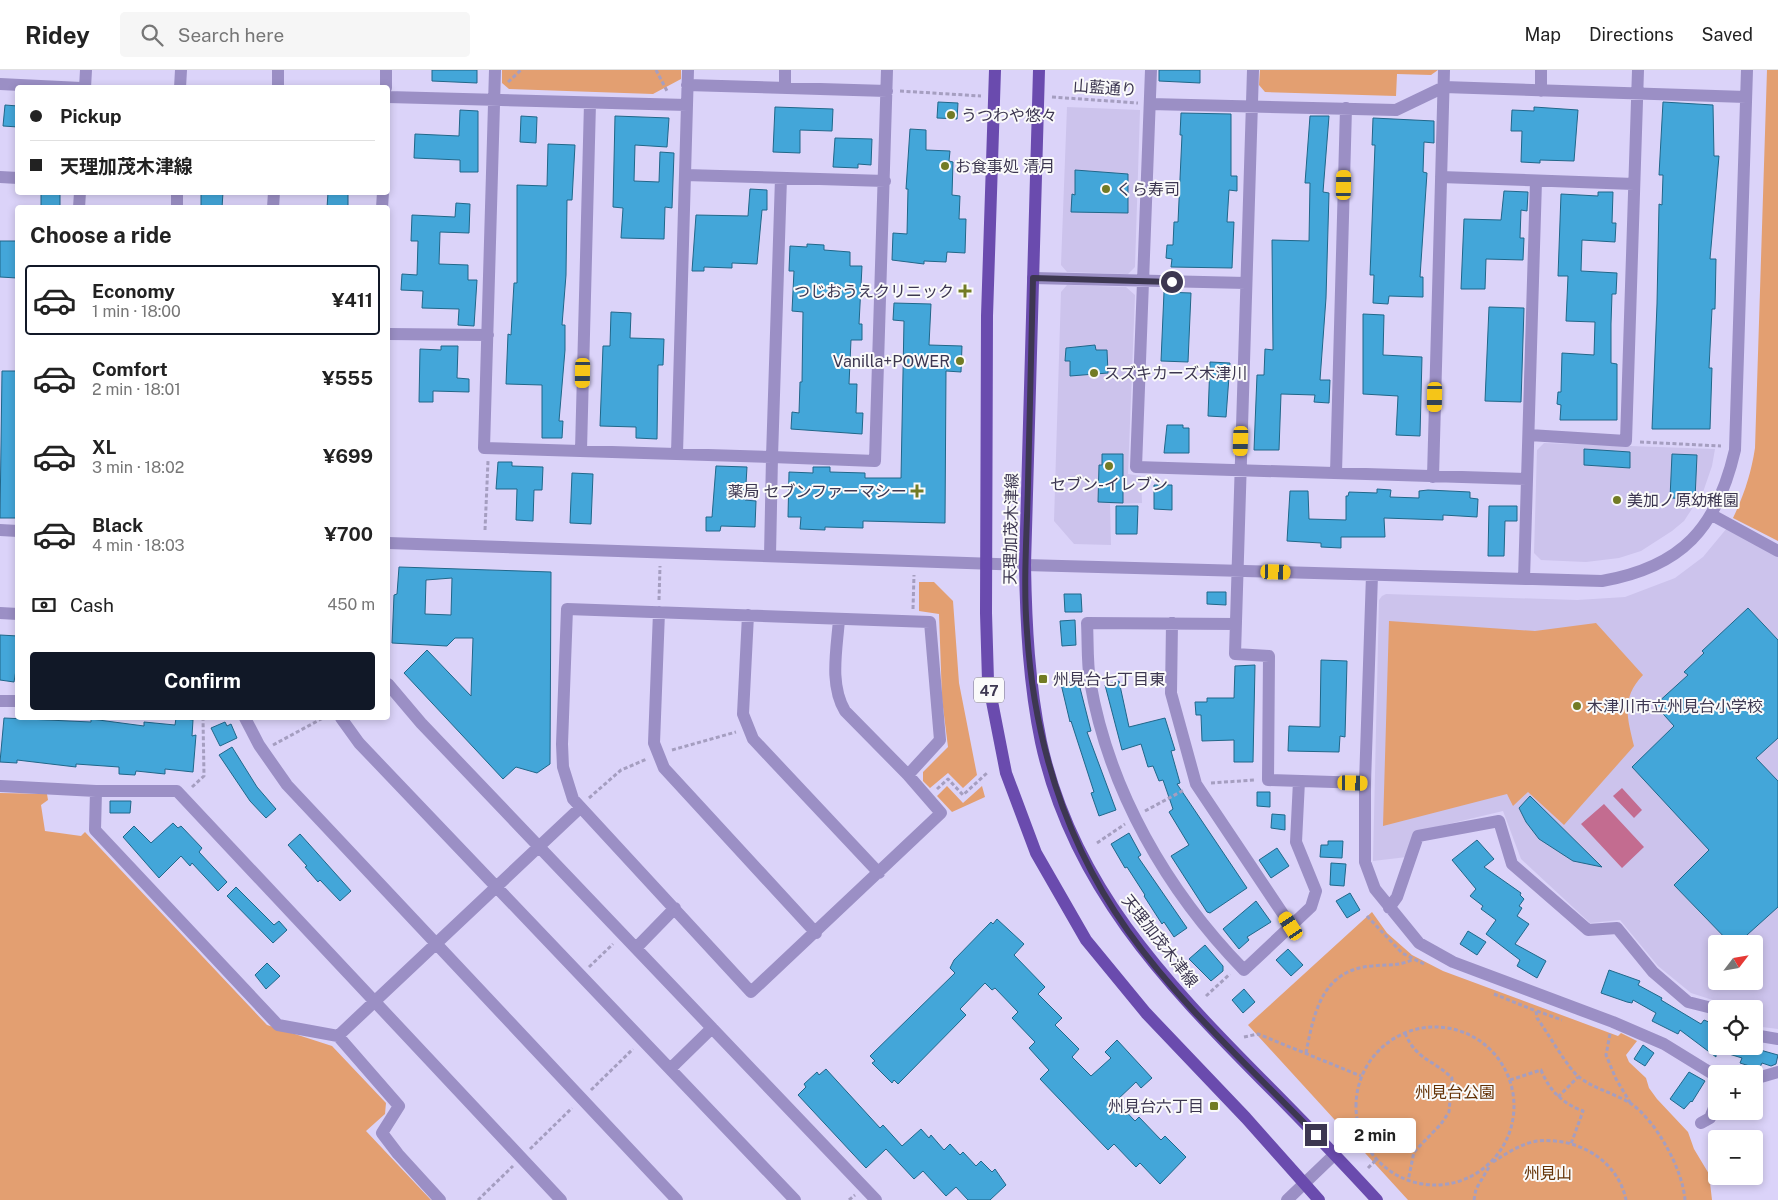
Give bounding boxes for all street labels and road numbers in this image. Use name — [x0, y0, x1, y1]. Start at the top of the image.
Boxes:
street label: 山藍通り — [1072, 76, 1138, 100]
street label: 天理加茂木津線 — [1001, 473, 1021, 585]
road number: 47 — [974, 678, 1004, 702]
street label: 天理加茂木津線 — [1118, 891, 1202, 991]

